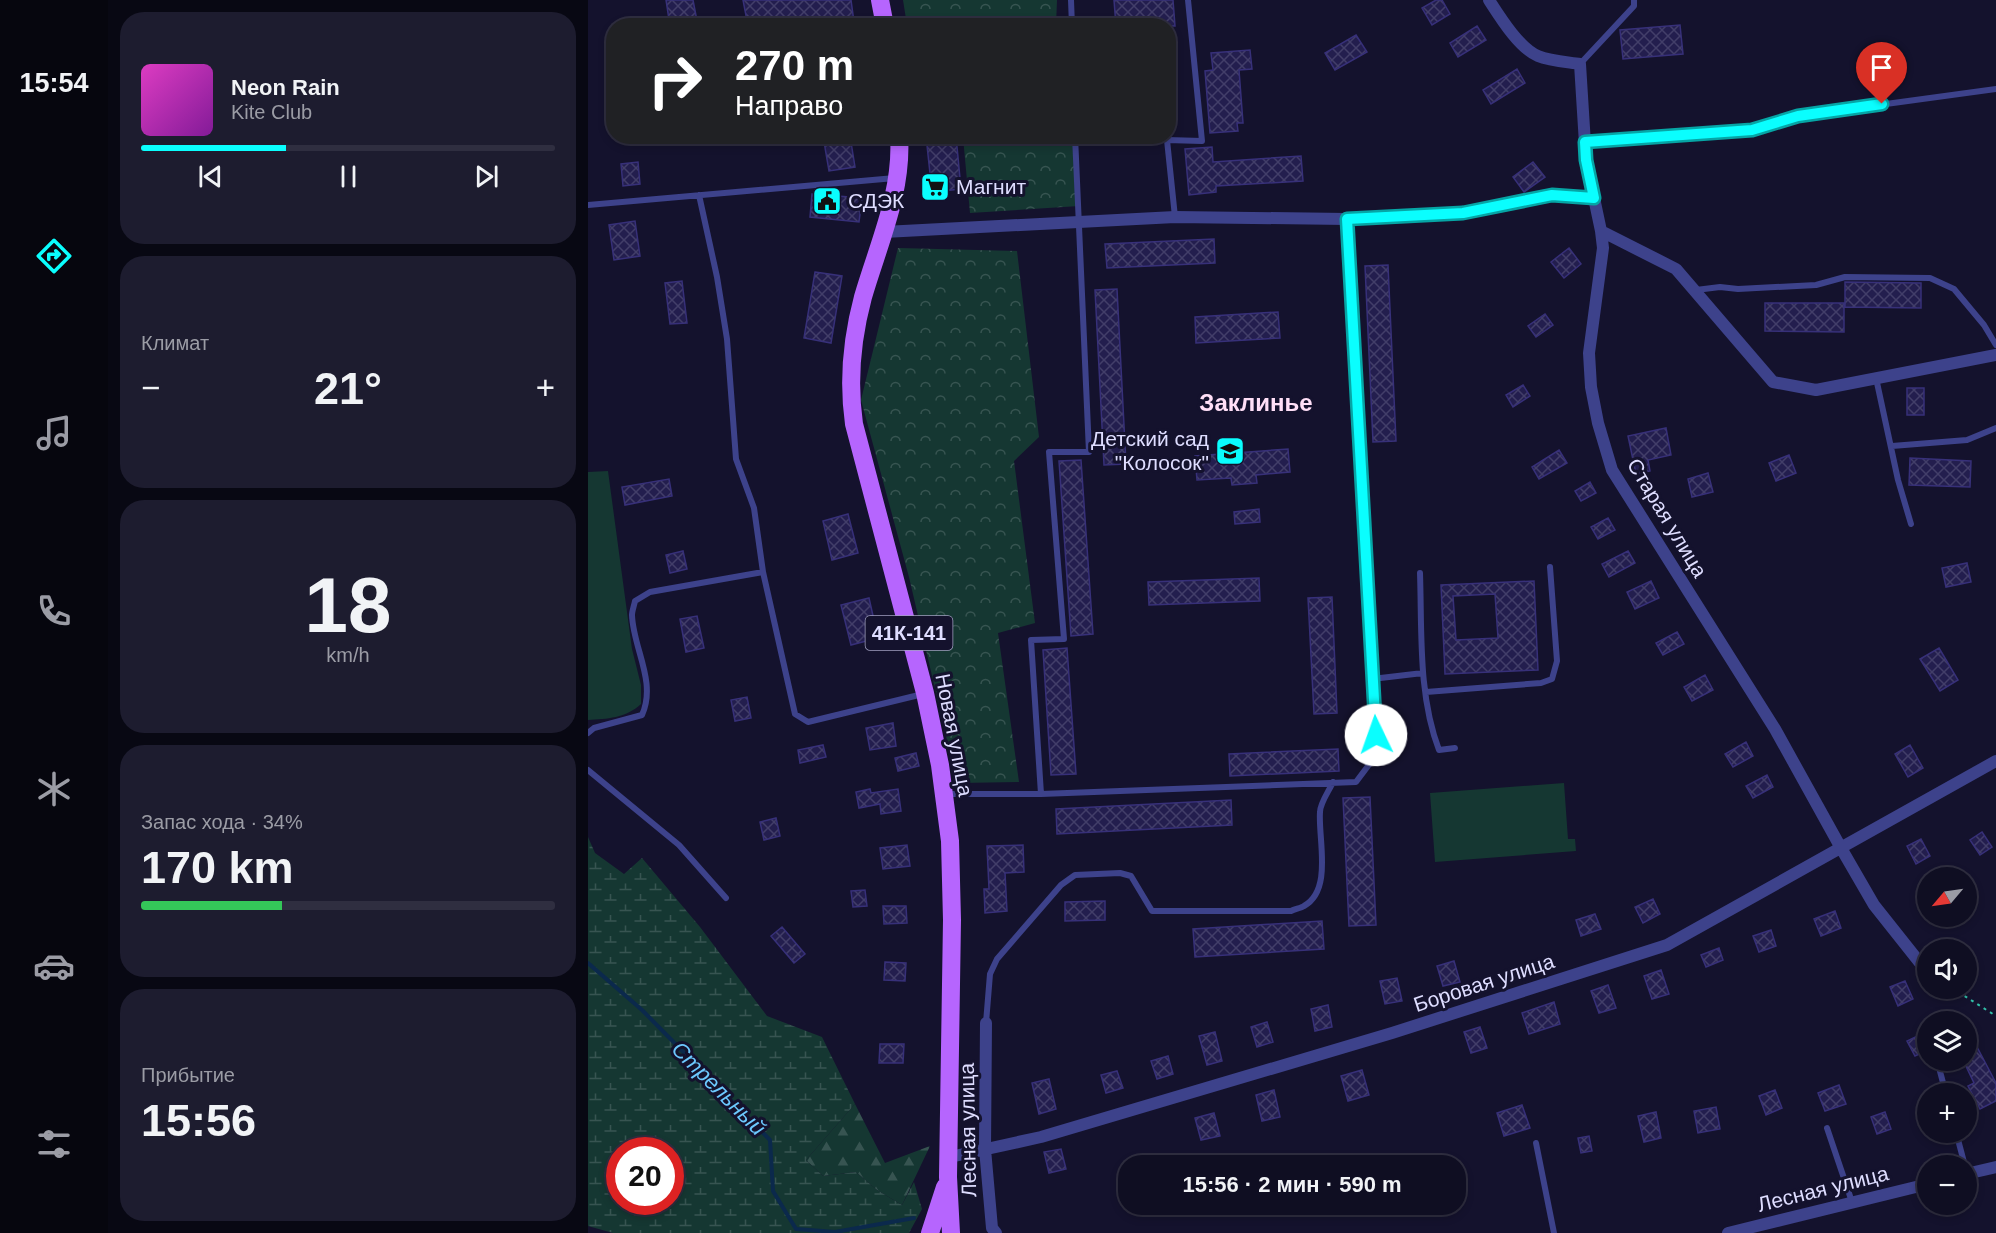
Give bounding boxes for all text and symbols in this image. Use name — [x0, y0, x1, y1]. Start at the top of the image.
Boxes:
icon: right — [636, 42, 714, 120]
text: 270 m — [735, 42, 854, 89]
pin — [1856, 42, 1907, 104]
icon: arrive — [1865, 51, 1898, 84]
text: 15:54 — [19, 68, 89, 98]
text: Neon Rain — [231, 75, 340, 100]
text: Направо — [735, 91, 843, 121]
text: Kite Club — [231, 101, 312, 123]
icon: previous — [194, 160, 227, 193]
icon: pause — [332, 160, 365, 193]
icon: next — [470, 160, 503, 193]
supermarket icon: Магнит — [919, 171, 951, 203]
place label: Магнит — [956, 175, 1026, 198]
public building icon: СДЭК — [811, 185, 843, 217]
place label: СДЭК — [848, 189, 905, 212]
icon: directions — [33, 235, 75, 277]
text: Климат — [141, 332, 209, 354]
text: 21° — [314, 363, 382, 414]
text: − — [141, 369, 160, 406]
text: + — [536, 369, 555, 406]
district label: Заклинье — [1199, 389, 1313, 416]
icon: music — [33, 412, 75, 454]
place label: Детский сад "Колосок" — [1091, 427, 1209, 474]
school or university icon: Детский сад "Колосок" — [1214, 435, 1246, 467]
street label: Старая улица — [1623, 454, 1712, 582]
text: 18 — [305, 561, 391, 649]
icon: phone — [33, 590, 75, 632]
road number: 41К-141 — [866, 616, 952, 650]
text: km/h — [326, 644, 370, 666]
street label: Новая улица — [931, 672, 978, 798]
position arrow — [1344, 703, 1408, 767]
icon: climate — [33, 768, 75, 810]
text: Запас хода · 34% — [141, 811, 303, 833]
text: 170 km — [141, 842, 294, 893]
north arrow — [1917, 867, 1977, 927]
map controls — [1917, 867, 1977, 1215]
button: sound — [1917, 939, 1977, 999]
icon: car — [33, 945, 75, 987]
street label: Боровая улица — [1411, 949, 1557, 1016]
button: layers — [1917, 1011, 1977, 1071]
water label: Стрельный — [667, 1036, 771, 1140]
street label: Лесная улица — [955, 1062, 980, 1197]
text: Прибытие — [141, 1064, 235, 1086]
button: + — [1917, 1083, 1977, 1143]
text: 15:56 — [141, 1095, 256, 1146]
icon: filters — [33, 1123, 75, 1165]
speed limit sign: 20 — [606, 1137, 684, 1215]
button: − — [1917, 1155, 1977, 1215]
street label: Лесная улица — [1755, 1161, 1891, 1216]
text: 15:56 · 2 мин · 590 m — [1182, 1172, 1402, 1197]

